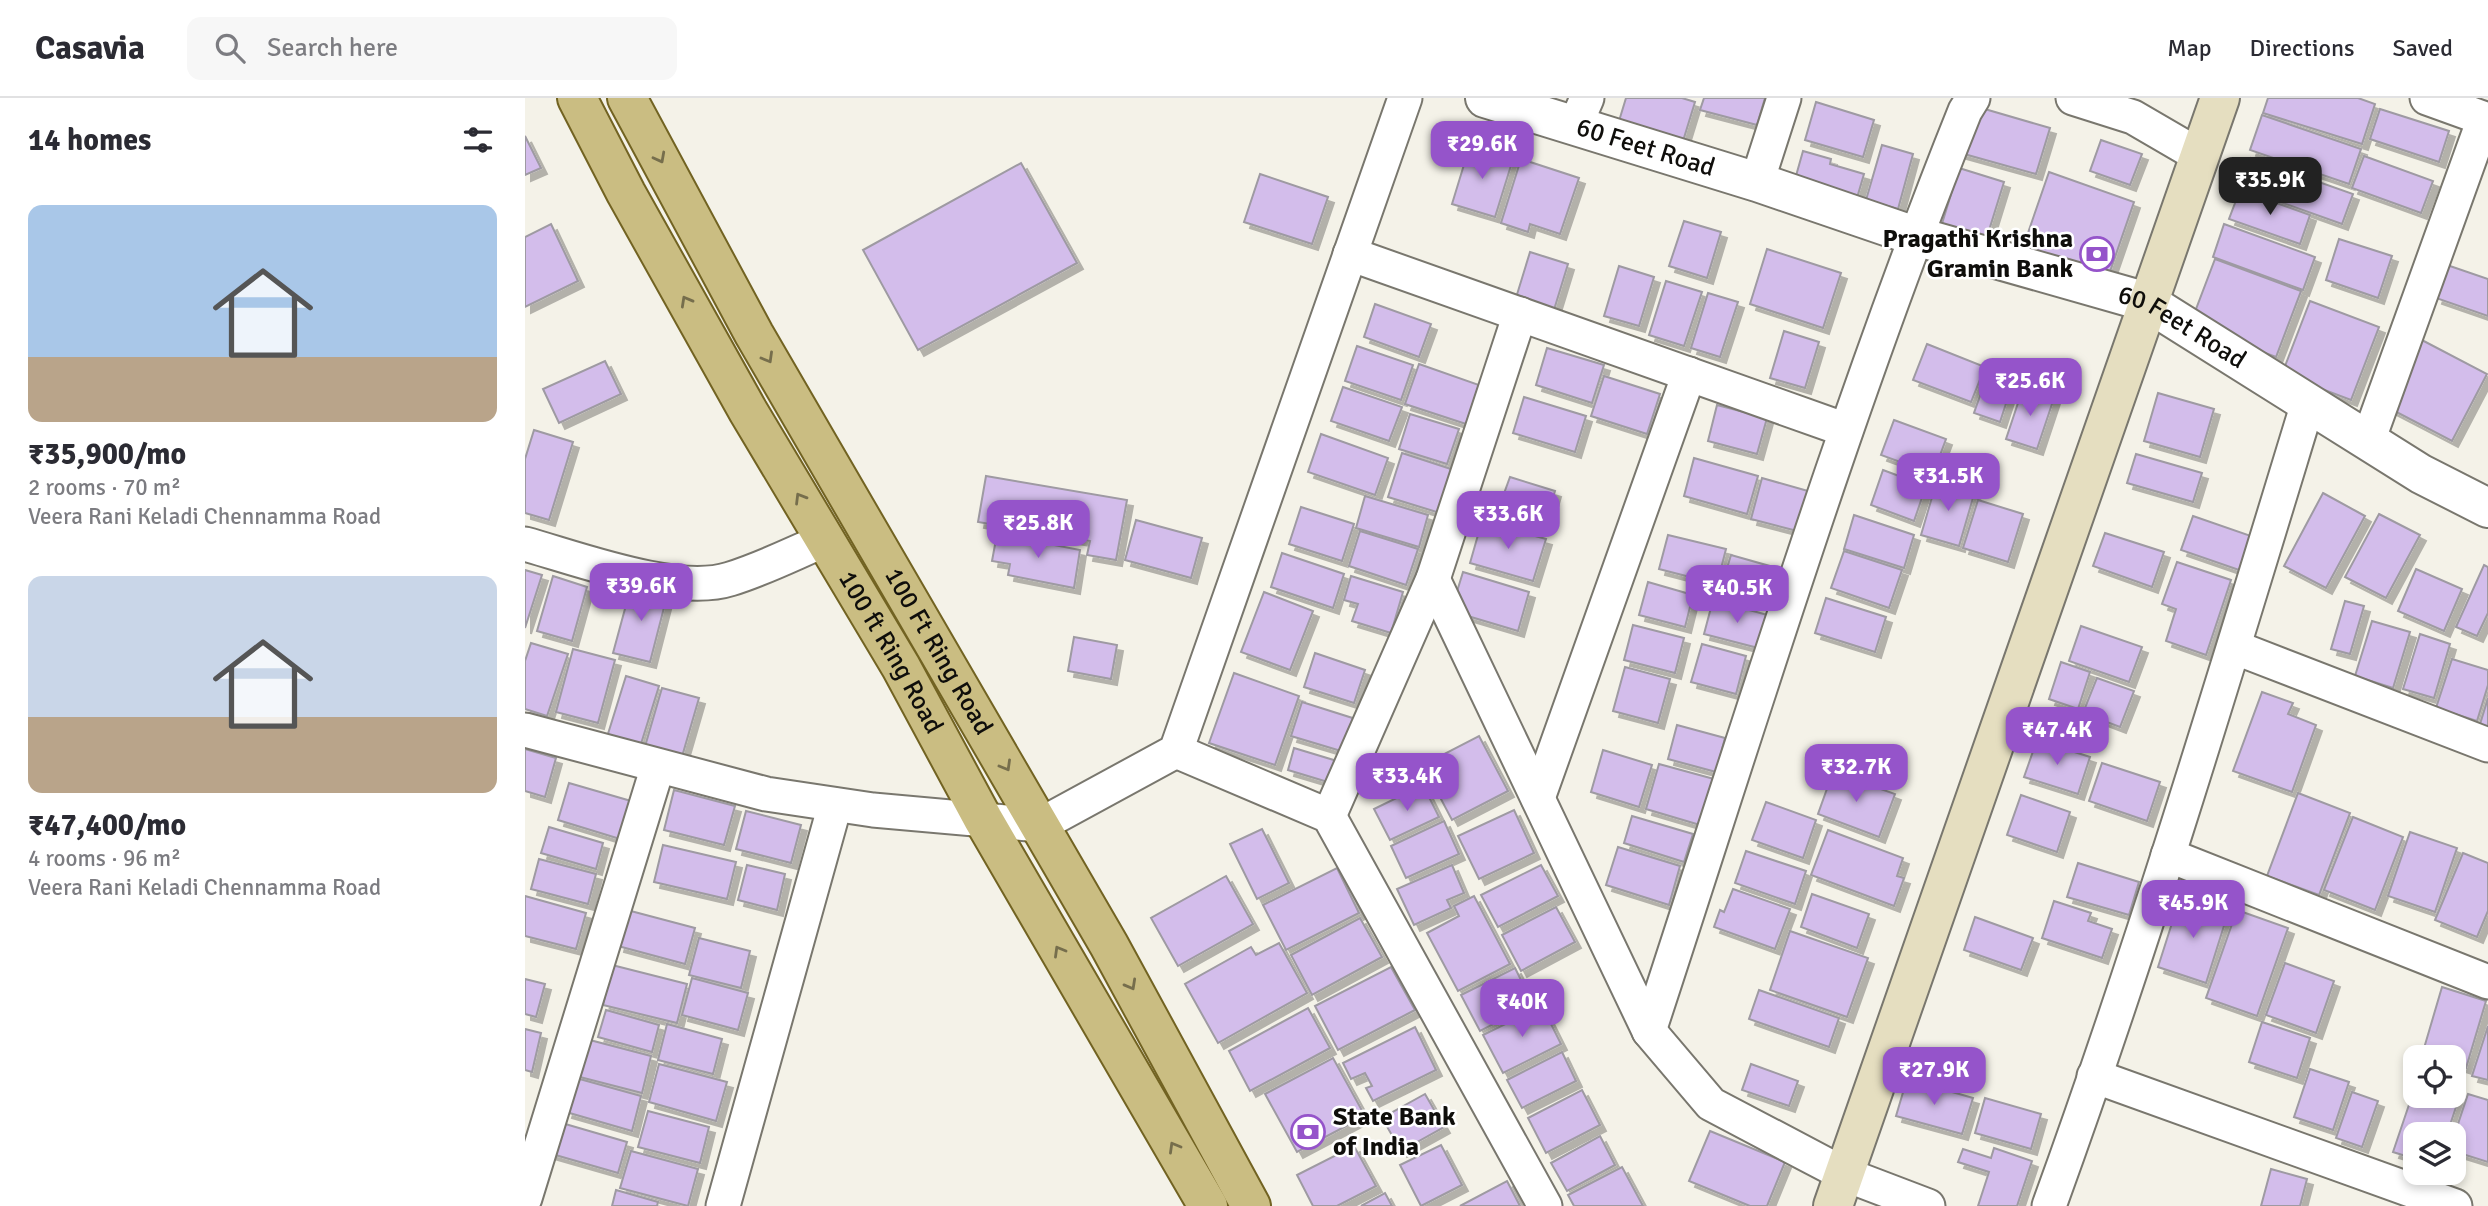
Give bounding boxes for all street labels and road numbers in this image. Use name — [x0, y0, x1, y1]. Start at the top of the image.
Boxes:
street label: 60 Feet Road — [1572, 111, 1719, 184]
street label: 60 Feet Road — [2114, 279, 2252, 376]
street label: 100 Ft Ring Road — [877, 562, 999, 741]
street label: 100 ft Ring Road — [831, 565, 950, 739]

